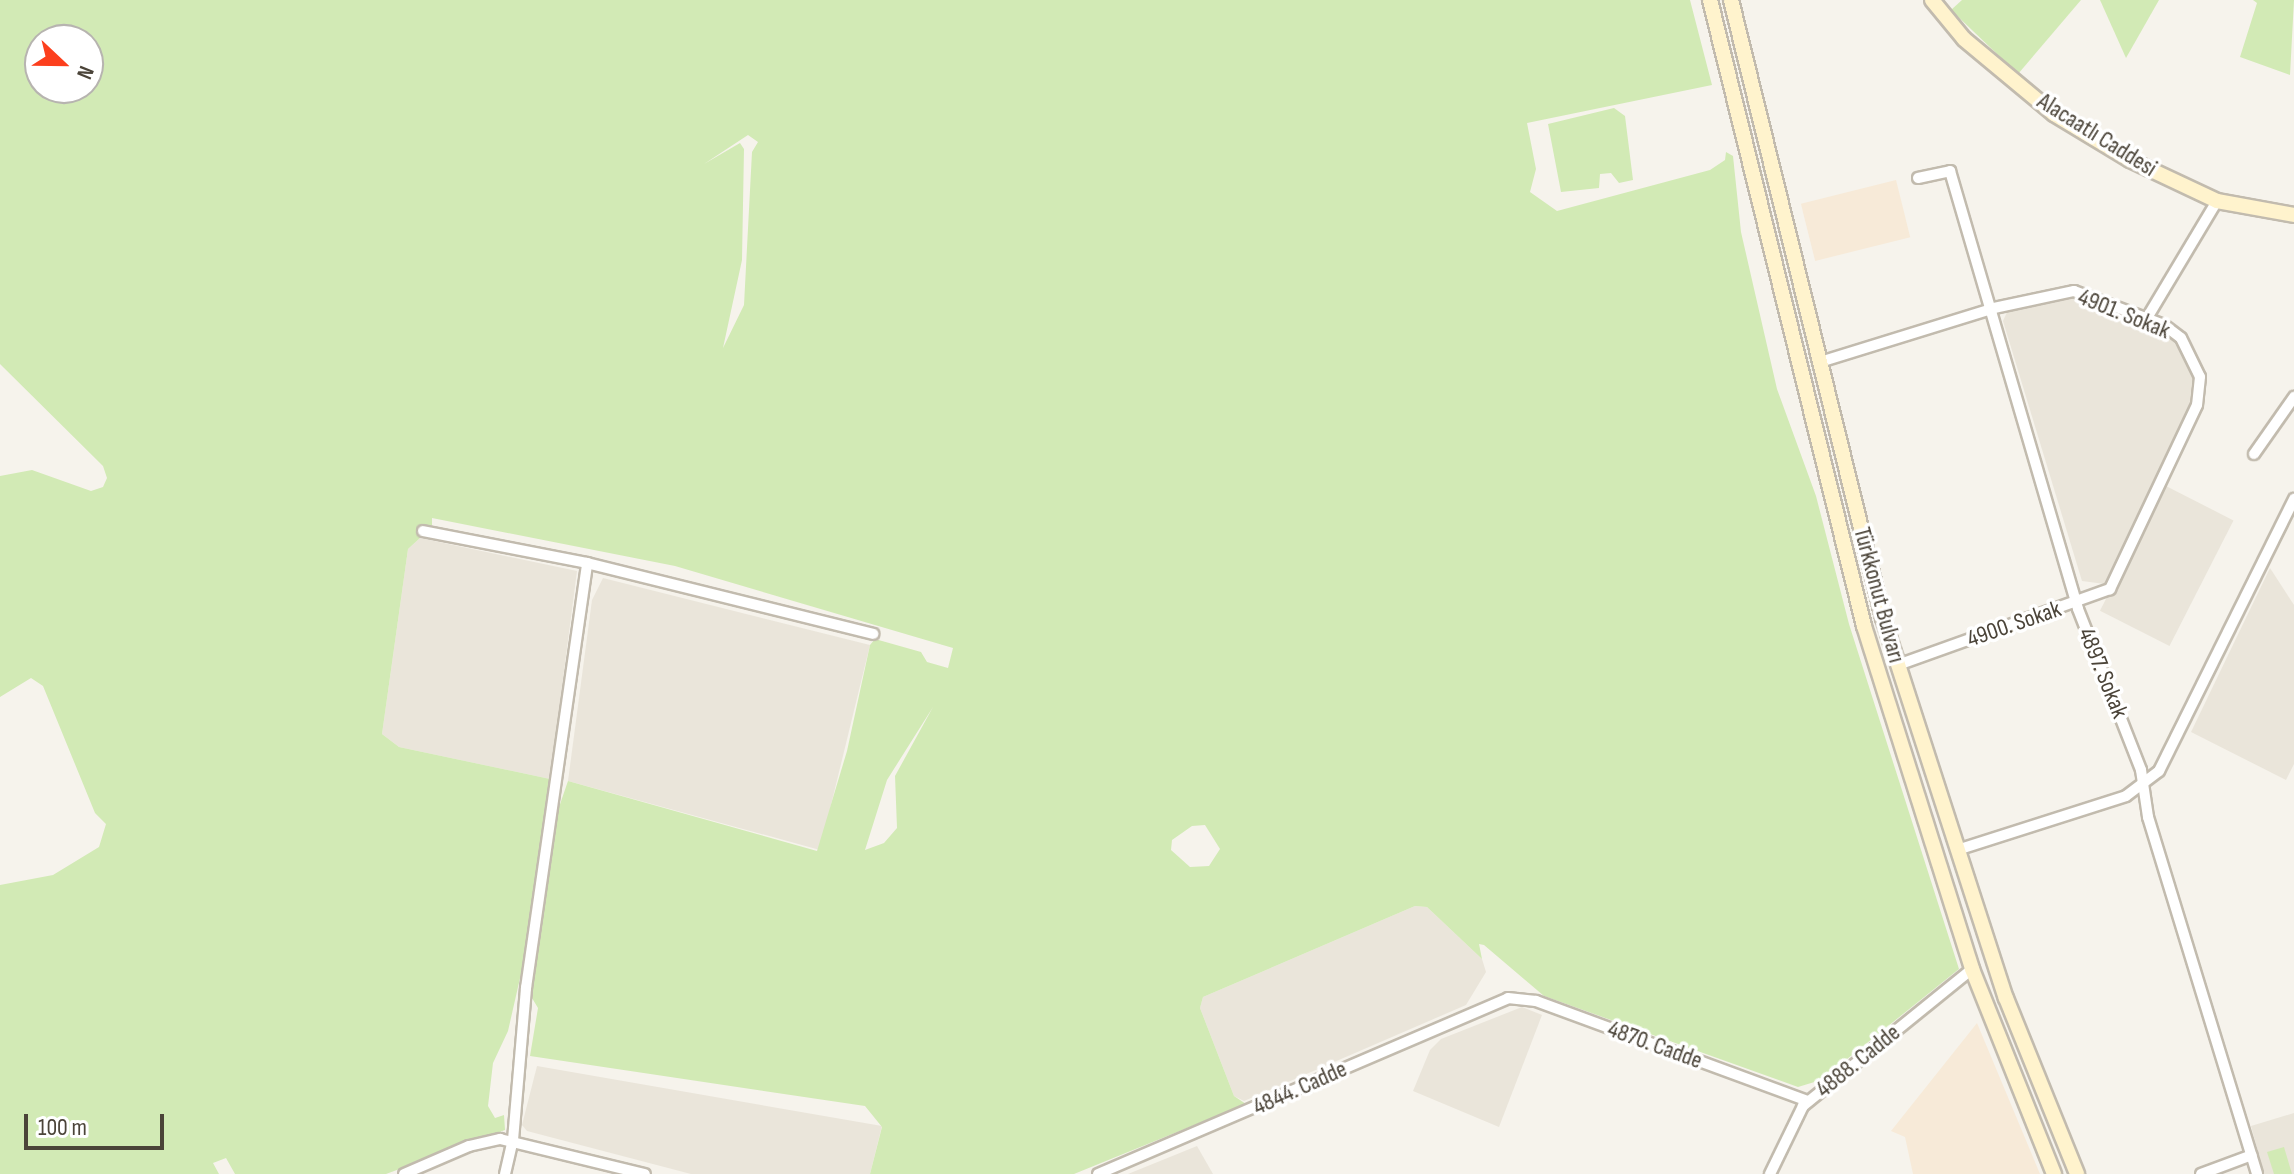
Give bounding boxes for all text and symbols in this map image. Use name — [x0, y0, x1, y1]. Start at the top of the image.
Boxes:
north arrow — [24, 24, 104, 104]
text: N — [70, 62, 100, 83]
street label: Alacaatlı Caddesi — [2032, 87, 2162, 183]
street label: 4901. Sokak — [2074, 283, 2174, 345]
street label: Türkkonut Bulvarı — [1847, 524, 1911, 666]
street label: 4900. Sokak — [1963, 595, 2065, 653]
street label: 4897. Sokak — [2072, 624, 2134, 722]
street label: 4870. Cadde — [1604, 1015, 1706, 1075]
street label: 4888. Cadde — [1810, 1018, 1906, 1104]
street label: 4844. Cadde — [1249, 1055, 1351, 1121]
scale bar — [28, 1098, 168, 1148]
text: 100 m — [38, 1113, 87, 1142]

